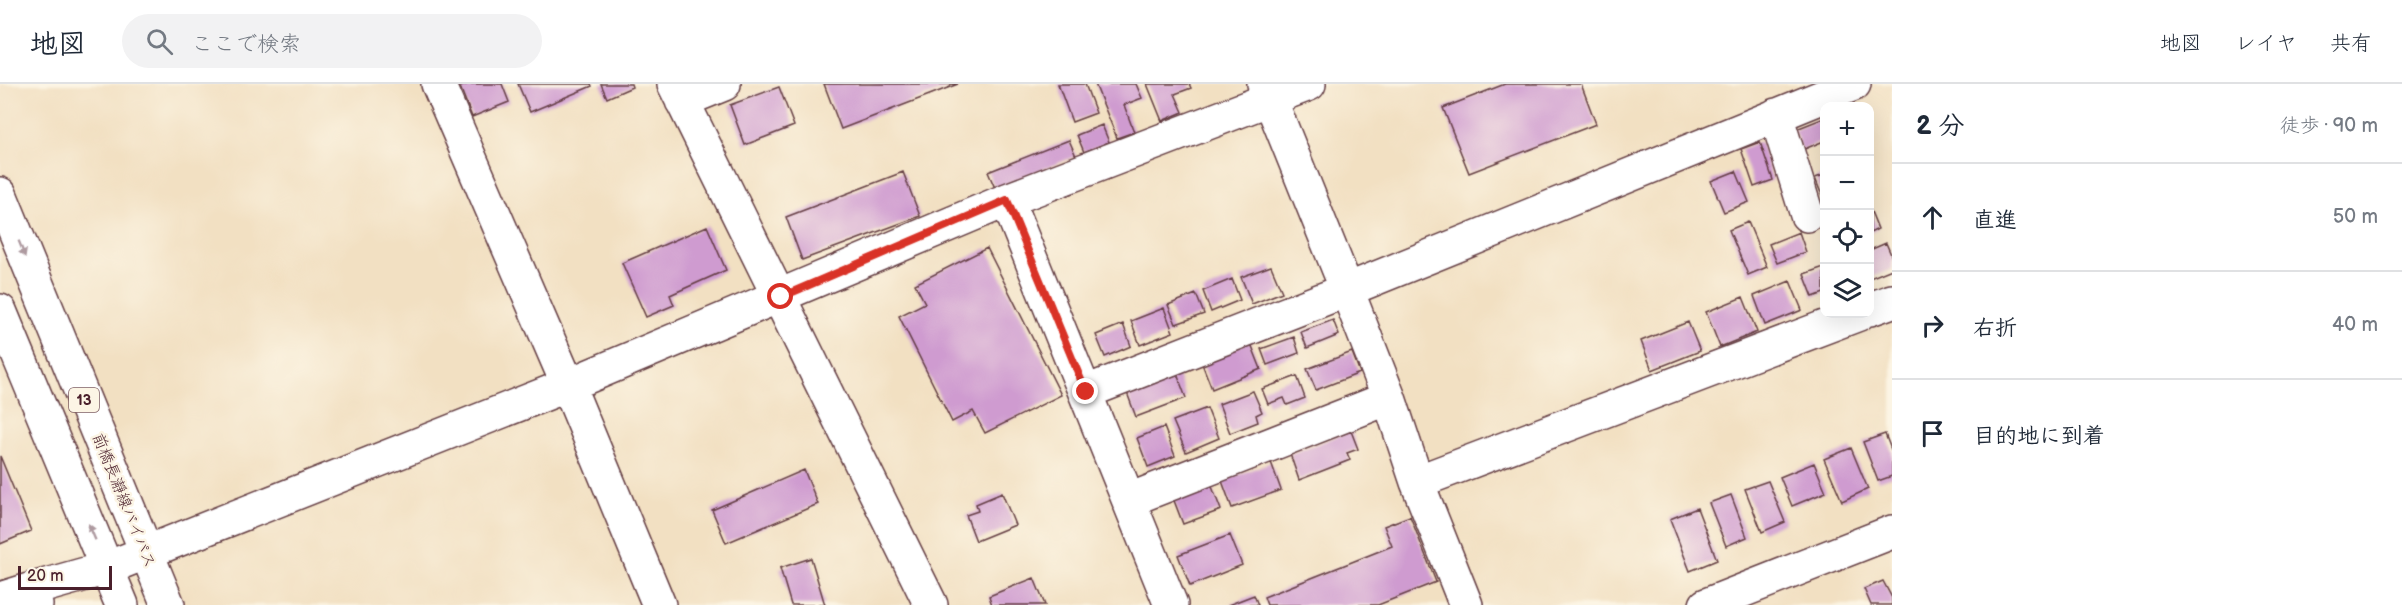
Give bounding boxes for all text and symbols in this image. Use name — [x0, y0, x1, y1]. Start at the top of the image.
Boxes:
search box — [122, 14, 542, 68]
icon: search — [143, 25, 176, 58]
text: 地図 — [30, 28, 86, 61]
text: ここで検索 — [191, 31, 301, 58]
text: 地図 — [2160, 31, 2202, 56]
text: レイヤ — [2235, 31, 2297, 56]
text: 共有 — [2330, 31, 2372, 56]
map controls — [1820, 102, 1874, 318]
button: + — [1820, 102, 1874, 156]
text: 2 分 — [1916, 111, 1965, 142]
text: 徒歩 · 90 m — [2280, 114, 2378, 138]
button: − — [1820, 156, 1874, 210]
icon: ahead — [1916, 201, 1949, 234]
text: 50 m — [2333, 205, 2378, 229]
text: 直進 — [1973, 207, 2017, 234]
button: locate — [1820, 210, 1874, 264]
one-way arrow — [17, 240, 27, 258]
button: layers — [1820, 264, 1874, 318]
route start — [767, 283, 793, 309]
icon: right — [1916, 309, 1949, 342]
text: 40 m — [2332, 313, 2378, 337]
text: 右折 — [1973, 315, 2017, 342]
route end — [1072, 378, 1098, 404]
road number: 13 — [69, 388, 99, 412]
icon: arrive — [1916, 417, 1949, 450]
text: 目的地に到着 — [1973, 423, 2105, 450]
street label: 前橋長瀞線バイパス — [88, 430, 159, 571]
one-way arrow — [87, 522, 97, 540]
scale bar — [18, 563, 112, 590]
text: 20 m — [27, 567, 63, 586]

